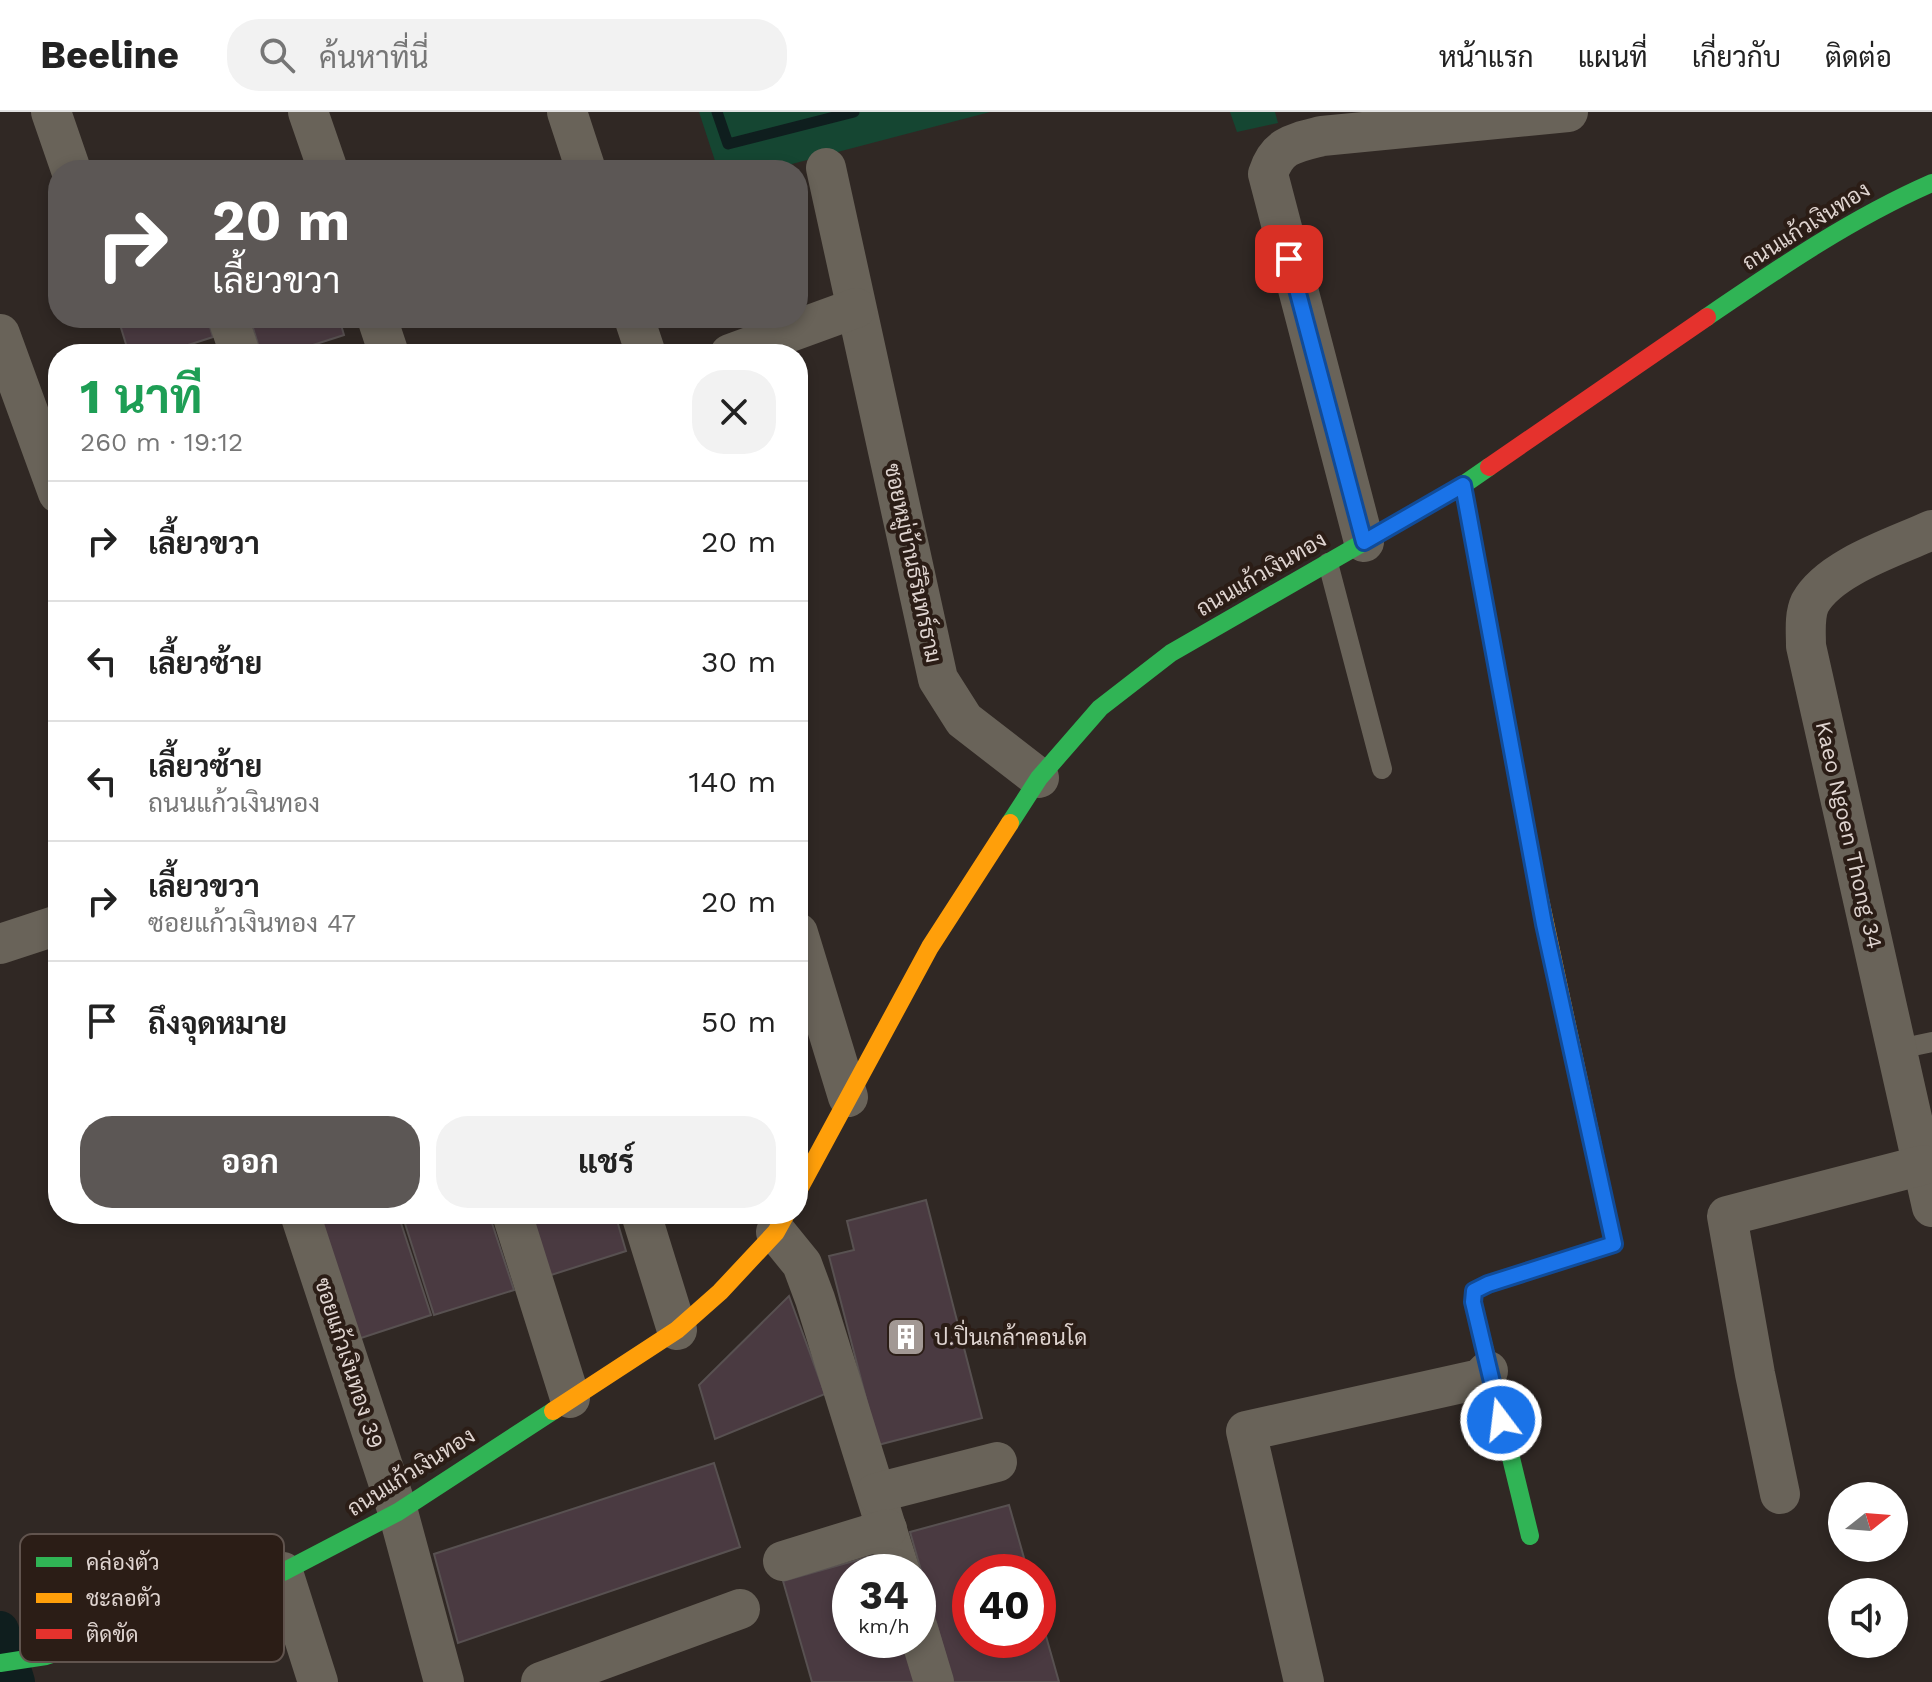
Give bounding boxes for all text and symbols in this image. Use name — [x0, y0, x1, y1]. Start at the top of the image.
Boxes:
search box — [227, 19, 787, 91]
text: Beeline — [40, 33, 179, 77]
icon: search — [255, 33, 299, 77]
text: ค้นหาที่นี่ — [319, 40, 429, 75]
text: หน้าแรก — [1439, 41, 1534, 74]
text: แผนที่ — [1578, 41, 1648, 74]
text: เกี่ยวกับ — [1692, 41, 1781, 74]
text: ติดต่อ — [1825, 41, 1892, 74]
street label: ถนนแก้วเงินทอง — [1737, 175, 1874, 275]
text: 20 m — [212, 188, 350, 254]
icon: right — [80, 192, 184, 296]
pin — [1255, 225, 1323, 293]
icon: arrive — [1267, 237, 1311, 281]
text: เลี้ยวขวา — [212, 260, 340, 302]
text: 1 นาที — [80, 368, 203, 425]
button: close — [692, 370, 776, 454]
text: 260 m · 19:12 — [80, 427, 243, 457]
street label: ซอยหมู่บ้านธีรินทร์ธาม — [877, 461, 948, 666]
icon: right — [80, 519, 124, 563]
text: 20 m — [701, 524, 776, 559]
street label: ถนนแก้วเงินทอง — [1191, 525, 1330, 621]
text: เลี้ยวขวา — [148, 526, 260, 561]
icon: left — [80, 639, 124, 683]
text: 30 m — [701, 644, 776, 679]
text: เลี้ยวซ้าย — [148, 646, 262, 681]
street label: Kaeo Ngoen Thong 34 — [1811, 719, 1887, 951]
text: เลี้ยวซ้าย — [148, 749, 262, 784]
icon: left — [80, 759, 124, 803]
text: 140 m — [688, 764, 776, 799]
text: ถนนแก้วเงินทอง — [148, 788, 320, 818]
text: เลี้ยวขวา — [148, 869, 260, 904]
icon: right — [80, 879, 124, 923]
text: 20 m — [701, 884, 776, 919]
text: ซอยแก้วเงินทอง 47 — [148, 908, 356, 938]
icon: arrive — [80, 999, 124, 1043]
text: 50 m — [701, 1004, 776, 1039]
text: ถึงจุดหมาย — [148, 1006, 287, 1041]
button: ออก — [80, 1116, 420, 1208]
button: แชร์ — [436, 1116, 776, 1208]
street label: ซอยแก้วเงินทอง 39 — [310, 1274, 390, 1451]
building icon: ป.ปิ่นเกล้าคอนโด — [885, 1316, 927, 1358]
place label: ป.ปิ่นเกล้าคอนโด — [934, 1319, 1087, 1350]
position arrow — [1459, 1378, 1543, 1462]
street label: ถนนแก้วเงินทอง — [342, 1421, 479, 1521]
north arrow — [1828, 1482, 1908, 1562]
map controls — [1828, 1482, 1908, 1658]
legend — [20, 1534, 284, 1662]
text: คล่องตัว — [86, 1549, 160, 1575]
speed limit sign: 40 — [952, 1554, 1056, 1658]
text: 34 — [859, 1572, 909, 1619]
button: sound — [1828, 1578, 1908, 1658]
text: ชะลอตัว — [86, 1585, 161, 1611]
text: km/h — [858, 1614, 910, 1638]
text: ติดขัด — [86, 1621, 138, 1647]

